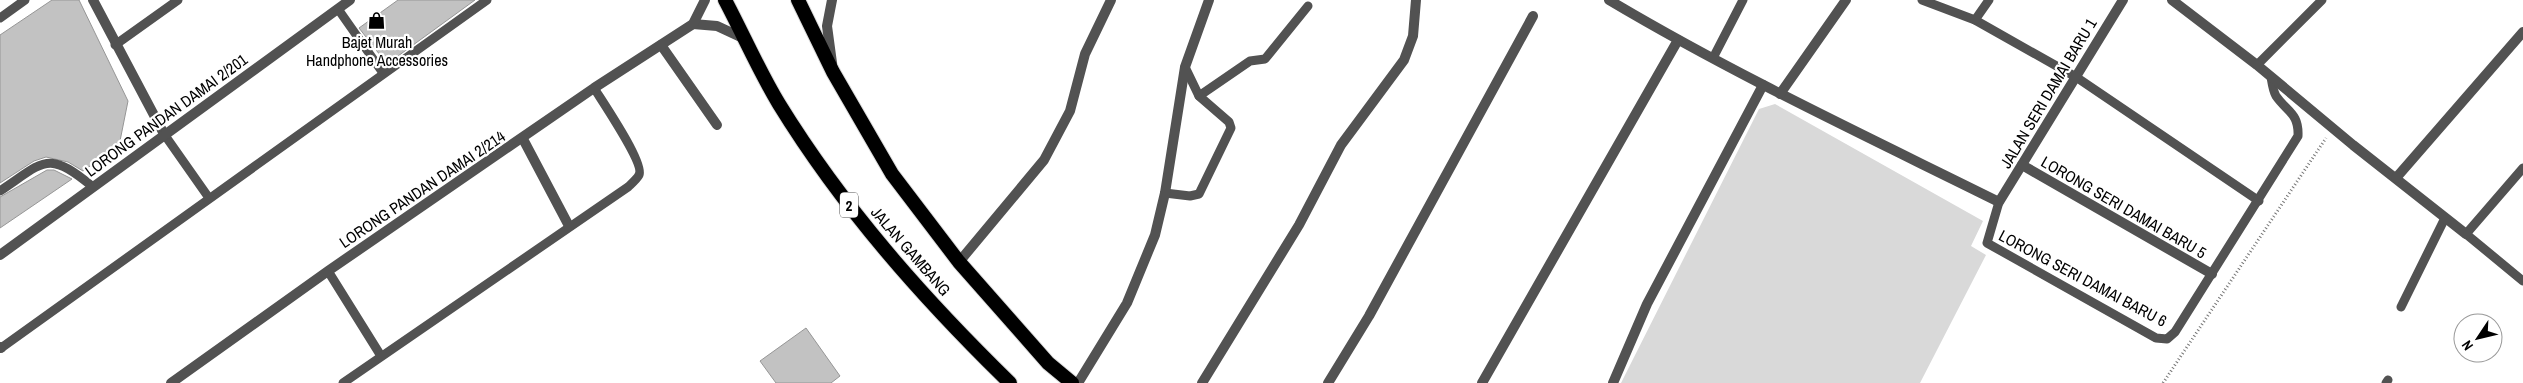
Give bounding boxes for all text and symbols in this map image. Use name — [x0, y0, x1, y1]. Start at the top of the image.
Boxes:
shop icon: Bajet Murah Handphone Accessories — [367, 10, 387, 30]
street label: JALAN SERI DAMAI BARU 1 — [1994, 13, 2102, 172]
place label: Bajet Murah Handphone Accessories — [306, 31, 448, 71]
street label: LORONG PANDAN DAMAI 2/201 — [80, 48, 252, 181]
street label: LORONG PANDAN DAMAI 2/214 — [335, 125, 509, 253]
street label: LORONG SERI DAMAI BARU 5 — [2037, 151, 2211, 263]
road number: 2 — [840, 192, 858, 218]
street label: JALAN GAMBANG — [866, 202, 956, 300]
street label: LORONG SERI DAMAI BARU 6 — [1995, 224, 2171, 332]
north arrow — [2453, 313, 2503, 363]
text: N — [2458, 337, 2477, 354]

